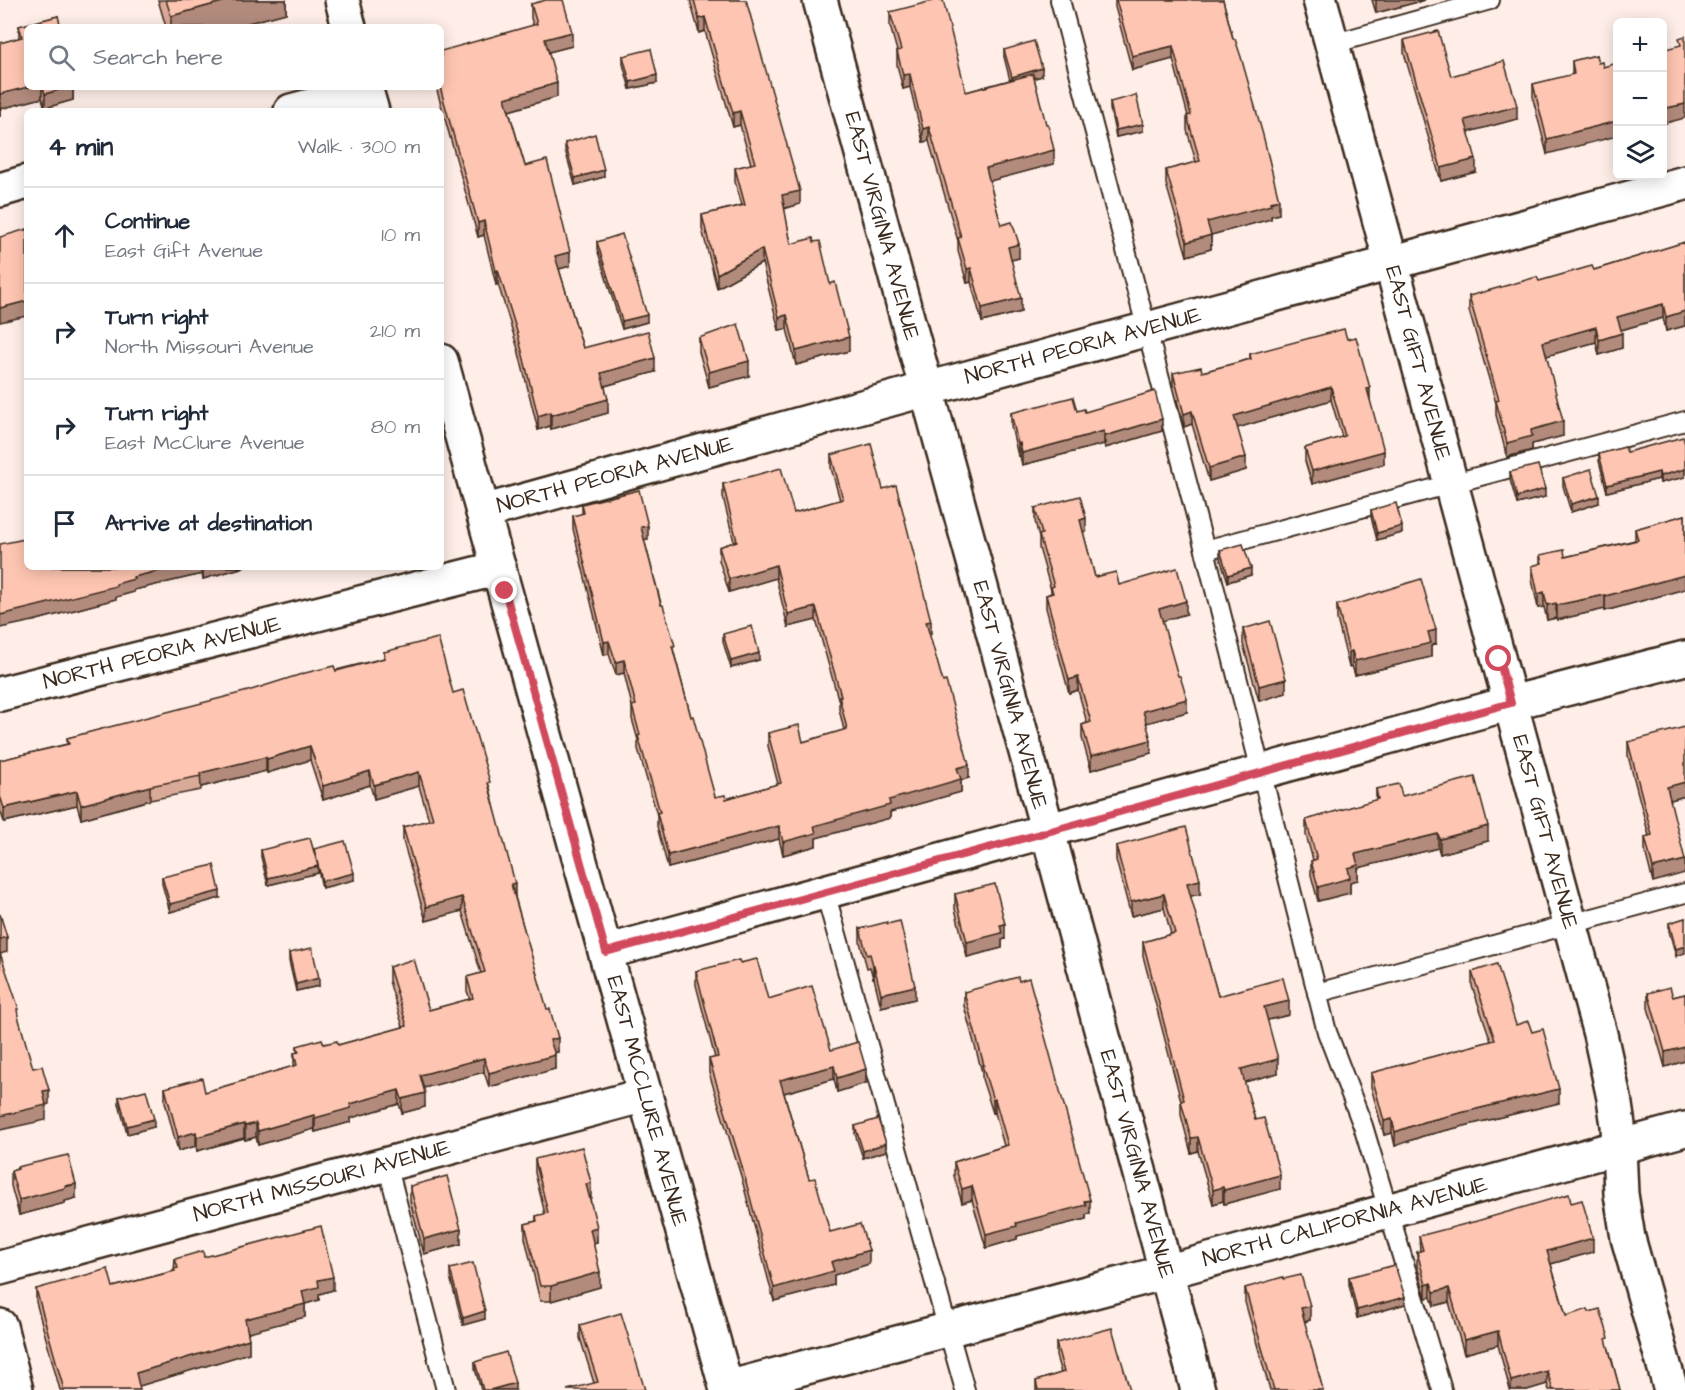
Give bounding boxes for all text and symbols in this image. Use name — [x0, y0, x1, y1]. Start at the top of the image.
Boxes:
map controls — [1613, 18, 1667, 180]
button: + — [1613, 18, 1667, 72]
search box — [24, 24, 444, 90]
icon: search — [45, 41, 78, 74]
text: Search here — [93, 42, 223, 73]
button: − — [1613, 72, 1667, 126]
street label: EAST VIRGINIA AVENUE — [837, 108, 927, 344]
button: layers — [1613, 126, 1667, 180]
text: 4 min — [48, 129, 113, 165]
text: Walk · 300 m — [298, 133, 420, 161]
text: Continue — [105, 206, 190, 237]
icon: ahead — [48, 219, 81, 252]
text: 10 m — [381, 221, 420, 249]
text: East Gift Avenue — [105, 237, 263, 265]
street label: EAST GIFT AVENUE — [1377, 262, 1459, 464]
street label: NORTH PEORIA AVENUE — [961, 299, 1205, 393]
text: Turn right — [105, 302, 208, 333]
icon: right — [48, 315, 81, 348]
text: 210 m — [370, 317, 420, 345]
text: North Missouri Avenue — [105, 333, 314, 361]
text: Turn right — [105, 398, 208, 429]
icon: right — [48, 411, 81, 444]
text: 80 m — [371, 413, 420, 441]
street label: NORTH PEORIA AVENUE — [493, 428, 737, 522]
text: East McClure Avenue — [105, 429, 305, 457]
icon: arrive — [48, 507, 81, 540]
text: Arrive at destination — [105, 508, 312, 539]
route end — [491, 577, 517, 603]
street label: EAST VIRGINIA AVENUE — [965, 577, 1055, 813]
street label: NORTH PEORIA AVENUE — [40, 608, 284, 698]
route start — [1485, 645, 1511, 671]
street label: EAST GIFT AVENUE — [1504, 731, 1586, 933]
street label: EAST MCCLURE AVENUE — [599, 972, 695, 1230]
street label: EAST VIRGINIA AVENUE — [1092, 1046, 1182, 1282]
street label: NORTH MISSOURI AVENUE — [190, 1132, 454, 1230]
street label: NORTH CALIFORNIA AVENUE — [1199, 1169, 1491, 1275]

